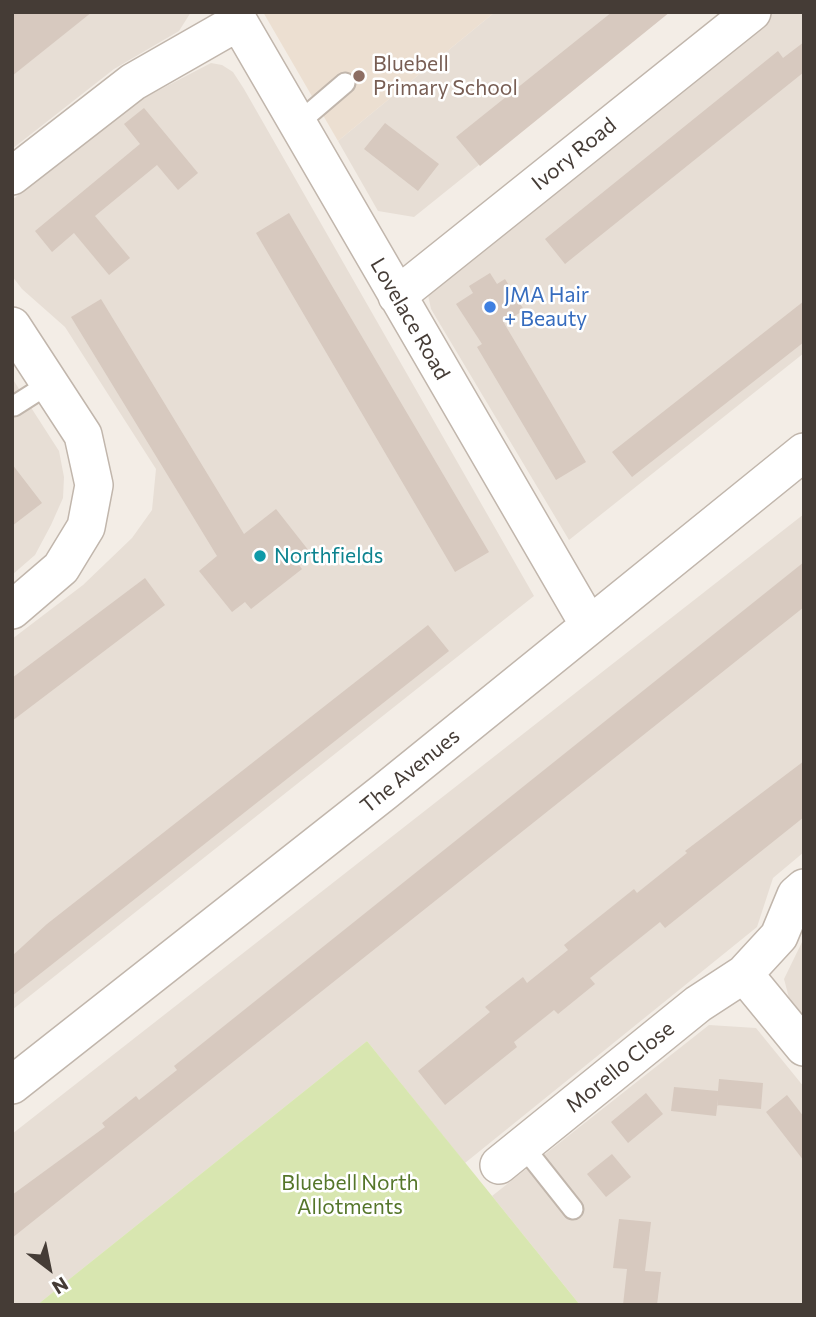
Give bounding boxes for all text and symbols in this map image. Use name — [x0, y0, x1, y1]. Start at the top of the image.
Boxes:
place label: Bluebell Primary School — [373, 51, 518, 101]
marker: Bluebell Primary School — [351, 68, 367, 84]
street label: Ivory Road — [527, 112, 621, 196]
street label: Lovelace Road — [365, 254, 455, 384]
place label: JMA Hair + Beauty — [504, 282, 589, 332]
marker: JMA Hair + Beauty — [482, 299, 498, 315]
place label: Northfields — [274, 543, 383, 569]
marker: Northfields — [252, 548, 268, 564]
street label: The Avenues — [355, 723, 465, 819]
street label: Morello Close — [561, 1016, 679, 1118]
park label: Bluebell North Allotments — [281, 1170, 419, 1220]
north arrow — [14, 1233, 84, 1303]
text: N — [48, 1273, 73, 1300]

